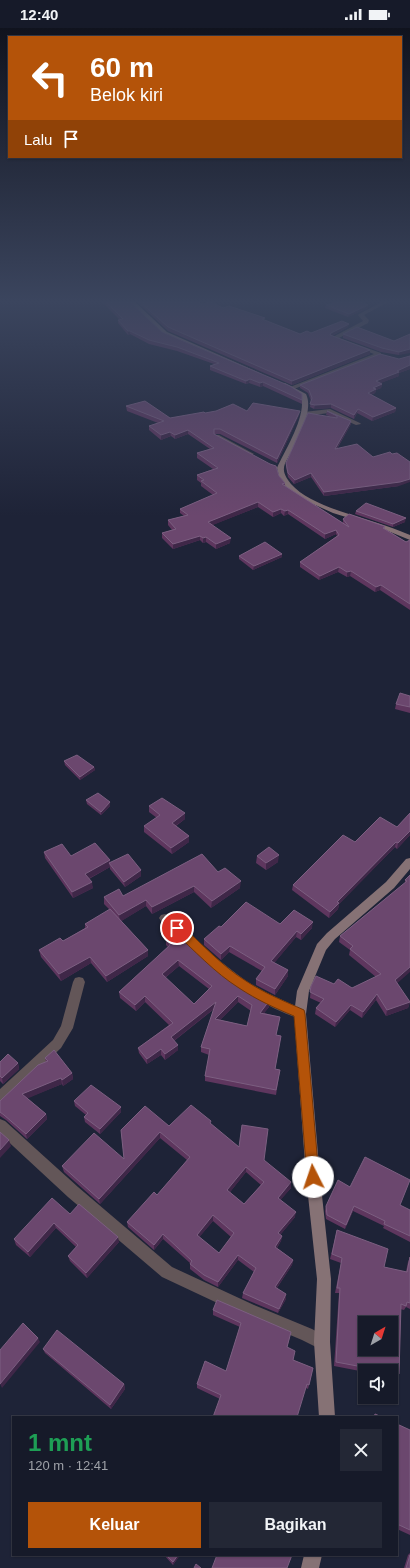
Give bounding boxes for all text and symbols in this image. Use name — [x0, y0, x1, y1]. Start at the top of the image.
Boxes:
text: 12:40 — [20, 6, 58, 23]
icon: left — [24, 52, 76, 104]
text: 60 m — [90, 52, 154, 83]
text: Belok kiri — [90, 85, 163, 105]
icon: arrive — [60, 128, 82, 150]
text: Lalu — [24, 131, 52, 148]
pin — [160, 911, 194, 945]
icon: arrive — [166, 917, 188, 939]
position arrow — [292, 1156, 334, 1198]
north arrow — [358, 1316, 398, 1356]
map controls — [358, 1316, 398, 1404]
button: sound — [358, 1364, 398, 1404]
text: 1 mnt — [28, 1429, 92, 1456]
button: close — [340, 1429, 382, 1471]
text: 120 m · 12:41 — [28, 1458, 108, 1473]
button: Keluar — [28, 1502, 201, 1548]
button: Bagikan — [209, 1502, 382, 1548]

